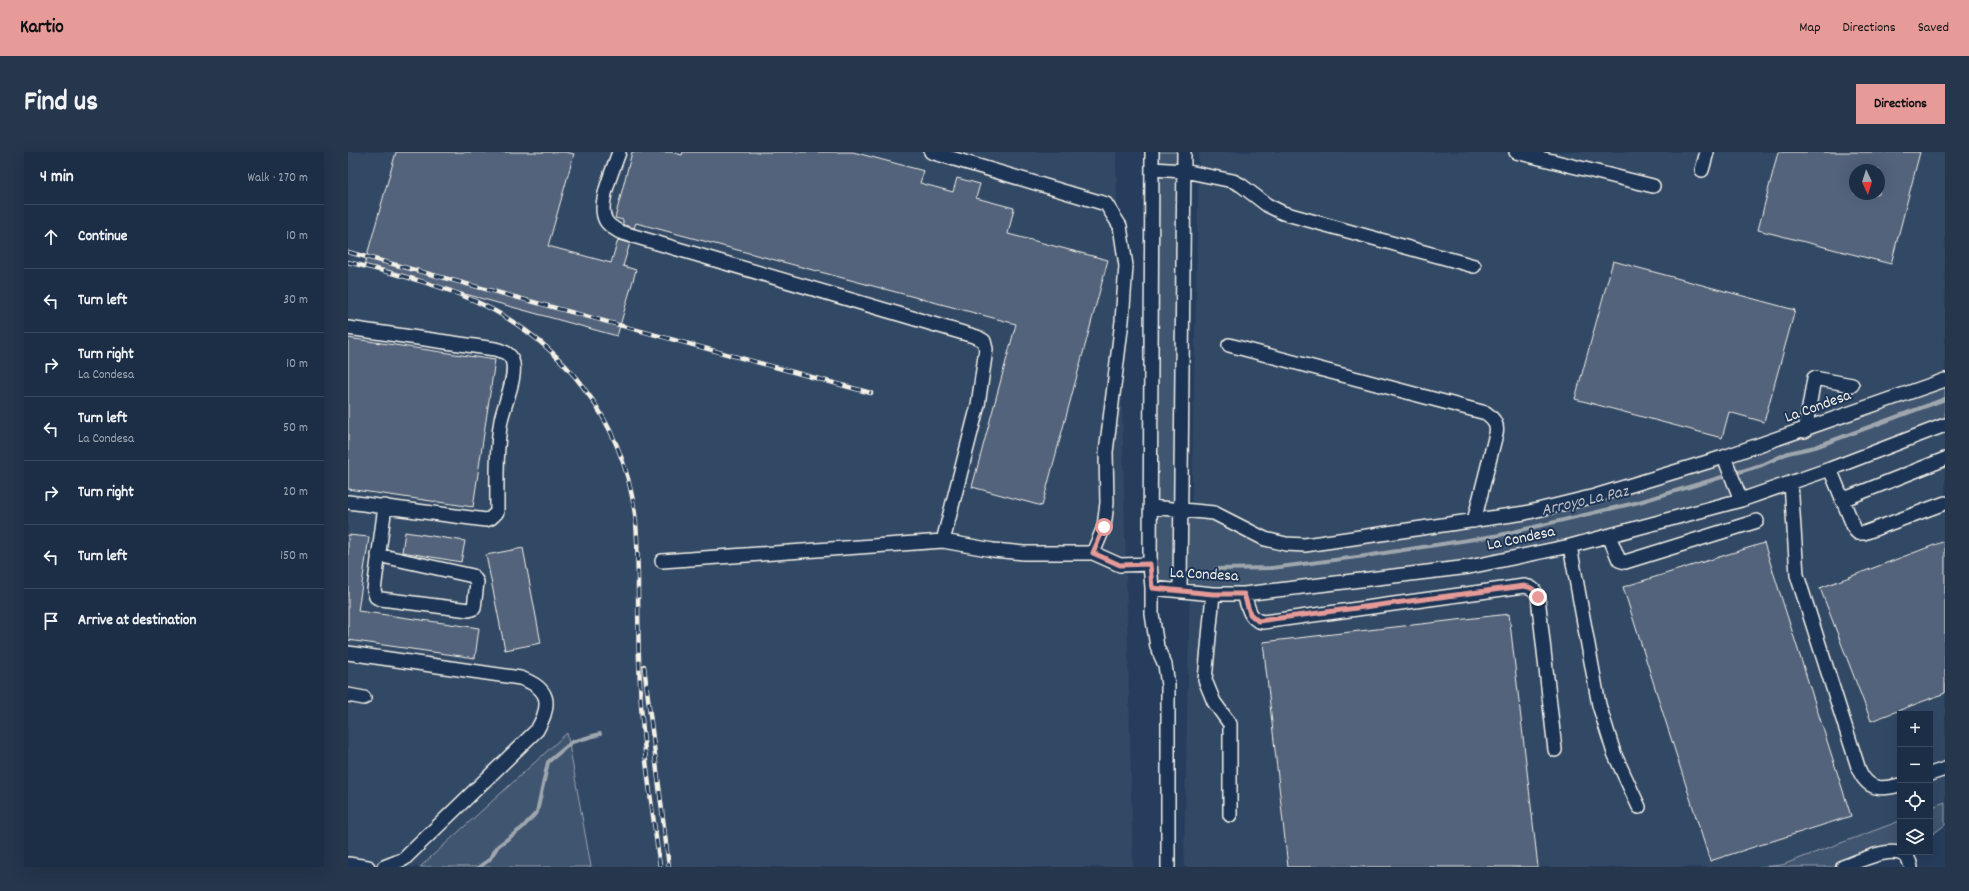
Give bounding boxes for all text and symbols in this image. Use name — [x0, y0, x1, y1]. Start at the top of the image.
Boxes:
text: Kartio — [20, 15, 64, 42]
text: Map — [1799, 18, 1821, 38]
text: Directions — [1843, 18, 1896, 38]
text: Saved — [1918, 18, 1949, 38]
text: Find us — [24, 84, 98, 124]
button: Directions — [1856, 84, 1945, 124]
north arrow — [1849, 164, 1885, 200]
text: 4 min — [40, 166, 74, 190]
text: Walk · 270 m — [247, 169, 308, 188]
icon: ahead — [40, 226, 62, 248]
text: Continue — [78, 226, 127, 248]
text: 10 m — [286, 227, 308, 246]
icon: left — [40, 290, 62, 312]
text: Turn left — [78, 290, 127, 312]
text: 30 m — [283, 291, 308, 310]
text: Turn right — [78, 344, 134, 366]
icon: right — [40, 354, 62, 376]
text: 10 m — [286, 355, 308, 374]
text: La Condesa — [78, 366, 134, 385]
street label: La Condesa — [1782, 384, 1855, 430]
text: Turn left — [78, 408, 127, 430]
icon: left — [40, 418, 62, 440]
text: 50 m — [283, 419, 308, 438]
text: La Condesa — [78, 430, 134, 449]
water label: Arroyo La Paz — [1539, 480, 1632, 524]
icon: right — [40, 482, 62, 504]
text: Turn right — [78, 482, 134, 504]
text: 20 m — [283, 483, 308, 502]
route start — [1095, 518, 1113, 536]
street label: La Condesa — [1485, 520, 1558, 557]
icon: left — [40, 546, 62, 568]
text: Turn left — [78, 546, 127, 568]
text: 150 m — [280, 547, 308, 566]
street label: La Condesa — [1169, 562, 1240, 588]
route end — [1529, 588, 1547, 606]
icon: arrive — [40, 610, 62, 632]
text: Arrive at destination — [78, 610, 196, 632]
map controls — [1897, 711, 1933, 855]
button: + — [1897, 711, 1933, 747]
button: − — [1897, 747, 1933, 783]
button: locate — [1897, 783, 1933, 819]
button: layers — [1897, 819, 1933, 855]

